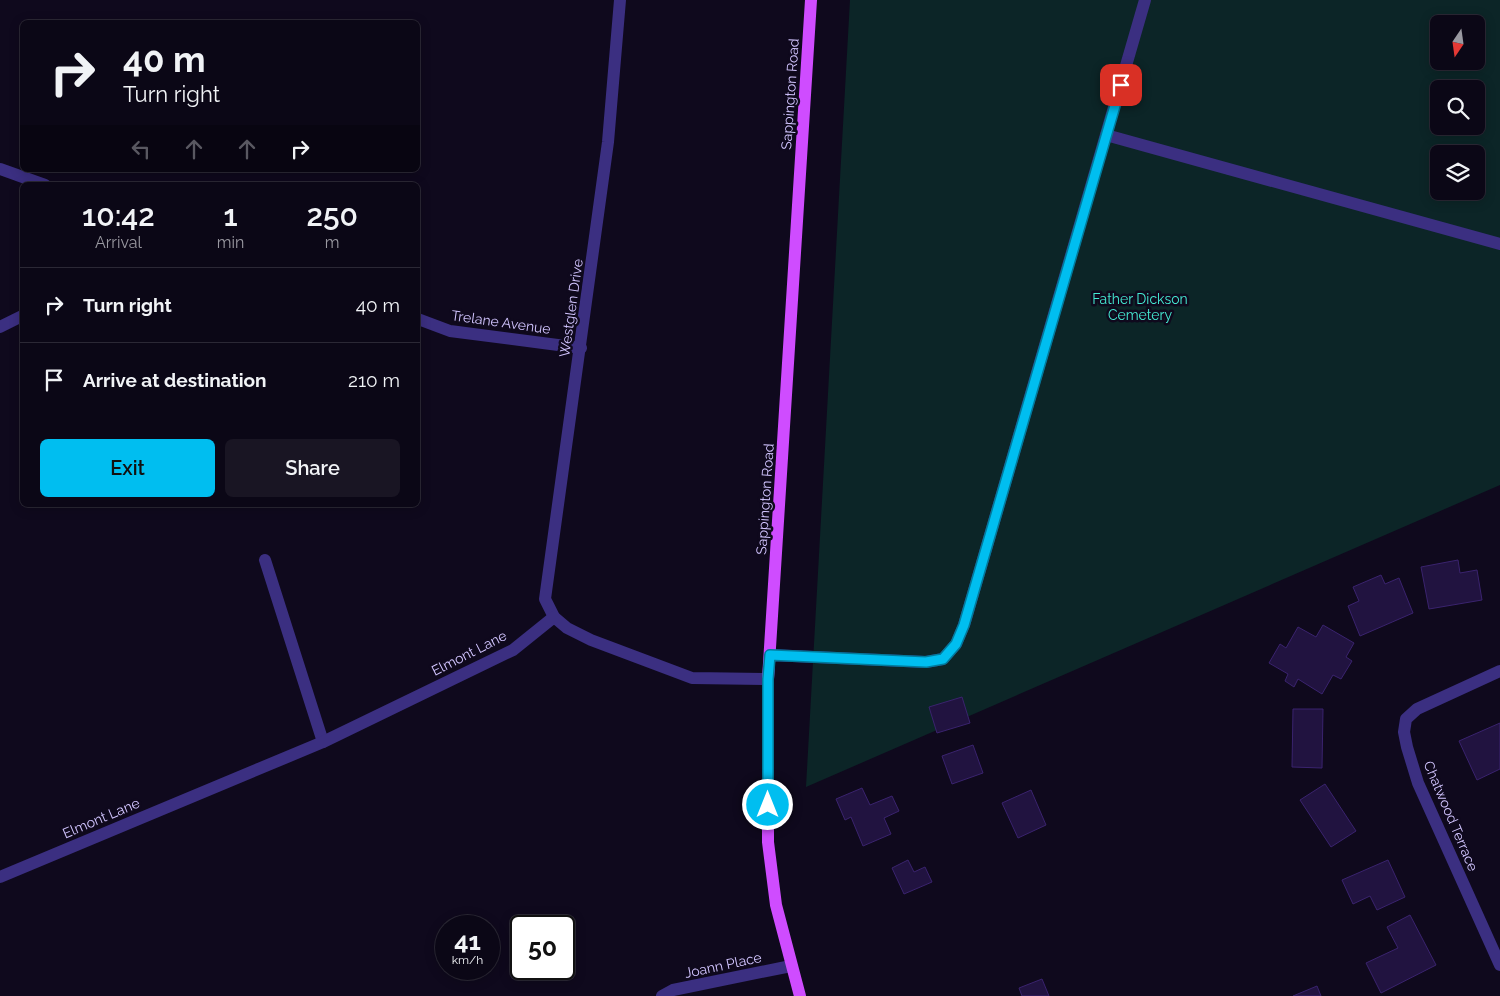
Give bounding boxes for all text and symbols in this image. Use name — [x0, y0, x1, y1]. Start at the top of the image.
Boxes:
north arrow — [1430, 15, 1485, 70]
map controls — [1430, 15, 1485, 200]
street label: Sappington Road — [778, 38, 802, 150]
text: 40 m — [123, 39, 205, 80]
icon: right — [40, 40, 105, 105]
pin — [1100, 64, 1142, 106]
icon: arrive — [1107, 71, 1135, 99]
button: search — [1430, 80, 1485, 135]
text: Turn right — [123, 81, 220, 107]
icon: left — [127, 135, 155, 163]
icon: ahead — [180, 135, 208, 163]
icon: ahead — [233, 135, 261, 163]
icon: right — [286, 135, 314, 163]
button: layers — [1430, 145, 1485, 200]
text: 10:42 — [82, 198, 155, 233]
text: 1 — [224, 198, 238, 233]
text: 250 — [306, 198, 358, 233]
text: Arrival — [95, 233, 142, 252]
text: min — [217, 233, 244, 252]
text: m — [325, 233, 340, 252]
street label: Westglen Drive — [556, 258, 586, 358]
icon: right — [40, 291, 68, 319]
park label: Father Dickson Cemetery — [1092, 291, 1188, 323]
text: Turn right — [83, 294, 172, 316]
text: 40 m — [356, 294, 400, 316]
street label: Trelane Avenue — [450, 307, 552, 337]
icon: arrive — [40, 366, 68, 394]
text: Arrive at destination — [83, 369, 267, 391]
text: 210 m — [348, 369, 400, 391]
button: Exit — [40, 439, 215, 497]
button: Share — [225, 439, 400, 497]
street label: Sappington Road — [753, 443, 777, 555]
street label: Elmont Lane — [429, 627, 509, 679]
street label: Chatwood Terrace — [1421, 758, 1481, 874]
position arrow — [741, 778, 793, 830]
street label: Elmont Lane — [60, 795, 142, 841]
speed limit sign: 50 — [510, 915, 575, 980]
text: 41 — [454, 926, 481, 956]
street label: Joann Place — [683, 949, 763, 981]
text: km/h — [452, 953, 483, 967]

